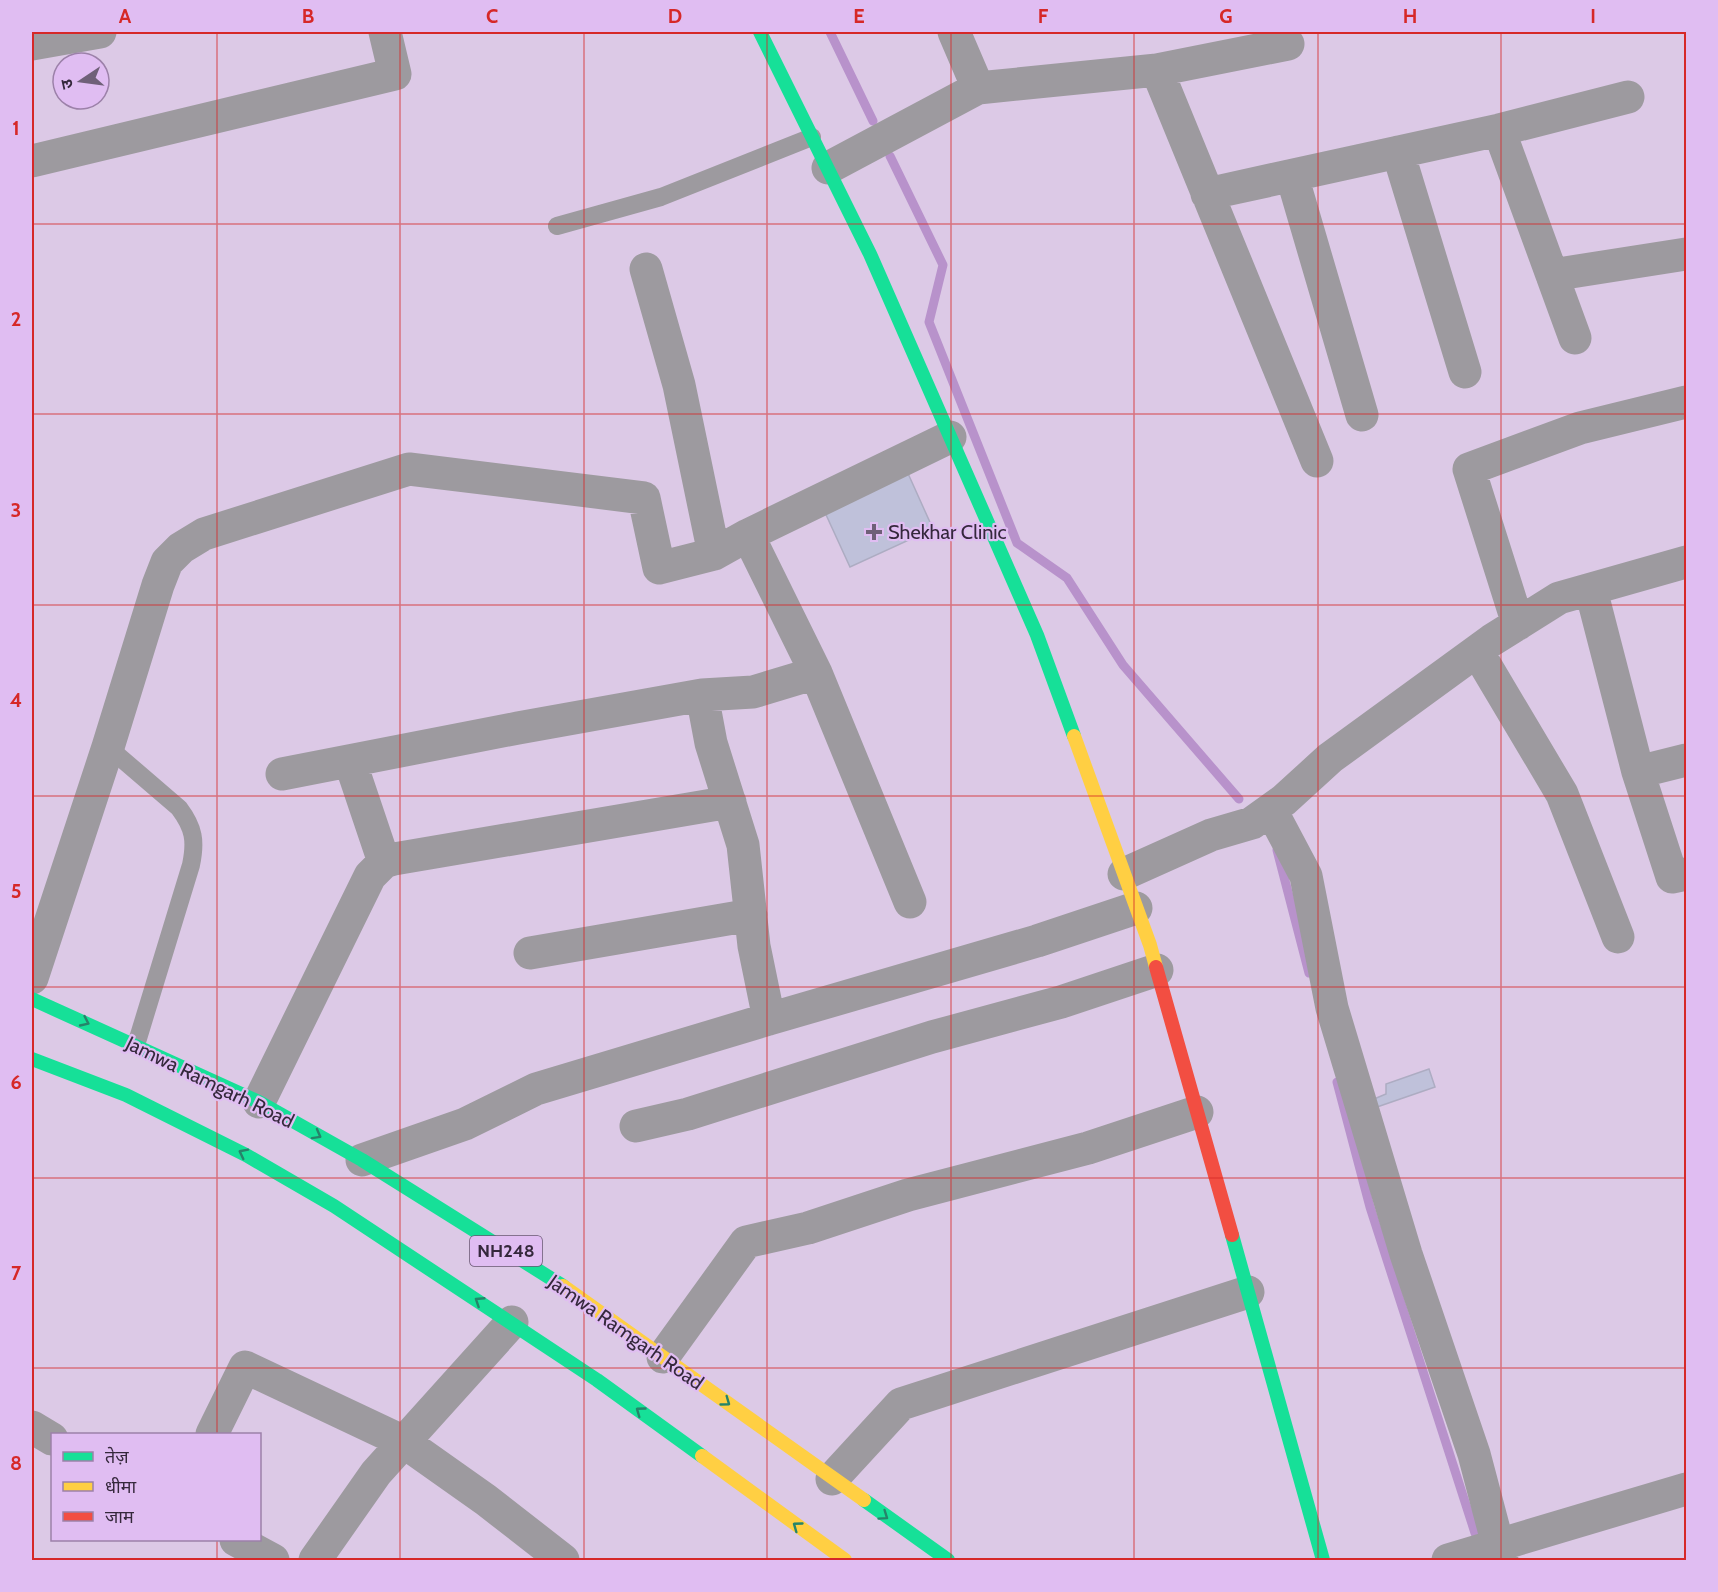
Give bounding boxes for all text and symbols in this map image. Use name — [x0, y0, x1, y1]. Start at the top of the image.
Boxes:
text: A — [119, 4, 132, 28]
text: B — [302, 4, 314, 28]
text: C — [486, 4, 498, 28]
text: D — [668, 4, 682, 28]
text: E — [853, 4, 865, 28]
text: F — [1038, 4, 1049, 28]
text: G — [1219, 4, 1233, 28]
text: H — [1403, 4, 1417, 28]
text: I — [1590, 4, 1596, 28]
north arrow — [51, 51, 111, 111]
text: उ — [56, 77, 77, 91]
text: 1 — [12, 116, 20, 140]
text: 2 — [11, 307, 21, 331]
text: 3 — [11, 498, 21, 522]
place label: Shekhar Clinic — [888, 520, 1007, 544]
marker: Shekhar Clinic — [865, 523, 883, 541]
text: 4 — [10, 688, 22, 712]
text: 5 — [11, 879, 21, 903]
one-way arrow — [79, 1015, 90, 1027]
street label: Jamwa Ramgarh Road — [121, 1030, 298, 1133]
text: 6 — [10, 1070, 22, 1094]
one-way arrow — [311, 1128, 321, 1139]
one-way arrow — [238, 1149, 249, 1160]
road number: NH248 — [470, 1236, 542, 1266]
text: 7 — [11, 1261, 22, 1285]
street label: Jamwa Ramgarh Road — [543, 1269, 708, 1395]
one-way arrow — [475, 1297, 486, 1308]
one-way arrow — [719, 1395, 730, 1406]
one-way arrow — [635, 1407, 646, 1418]
legend — [51, 1433, 261, 1541]
text: तेज़ — [105, 1446, 129, 1468]
text: 8 — [10, 1451, 22, 1475]
text: धीमा — [105, 1476, 136, 1498]
text: जाम — [105, 1506, 135, 1528]
one-way arrow — [878, 1509, 889, 1520]
one-way arrow — [793, 1522, 804, 1533]

